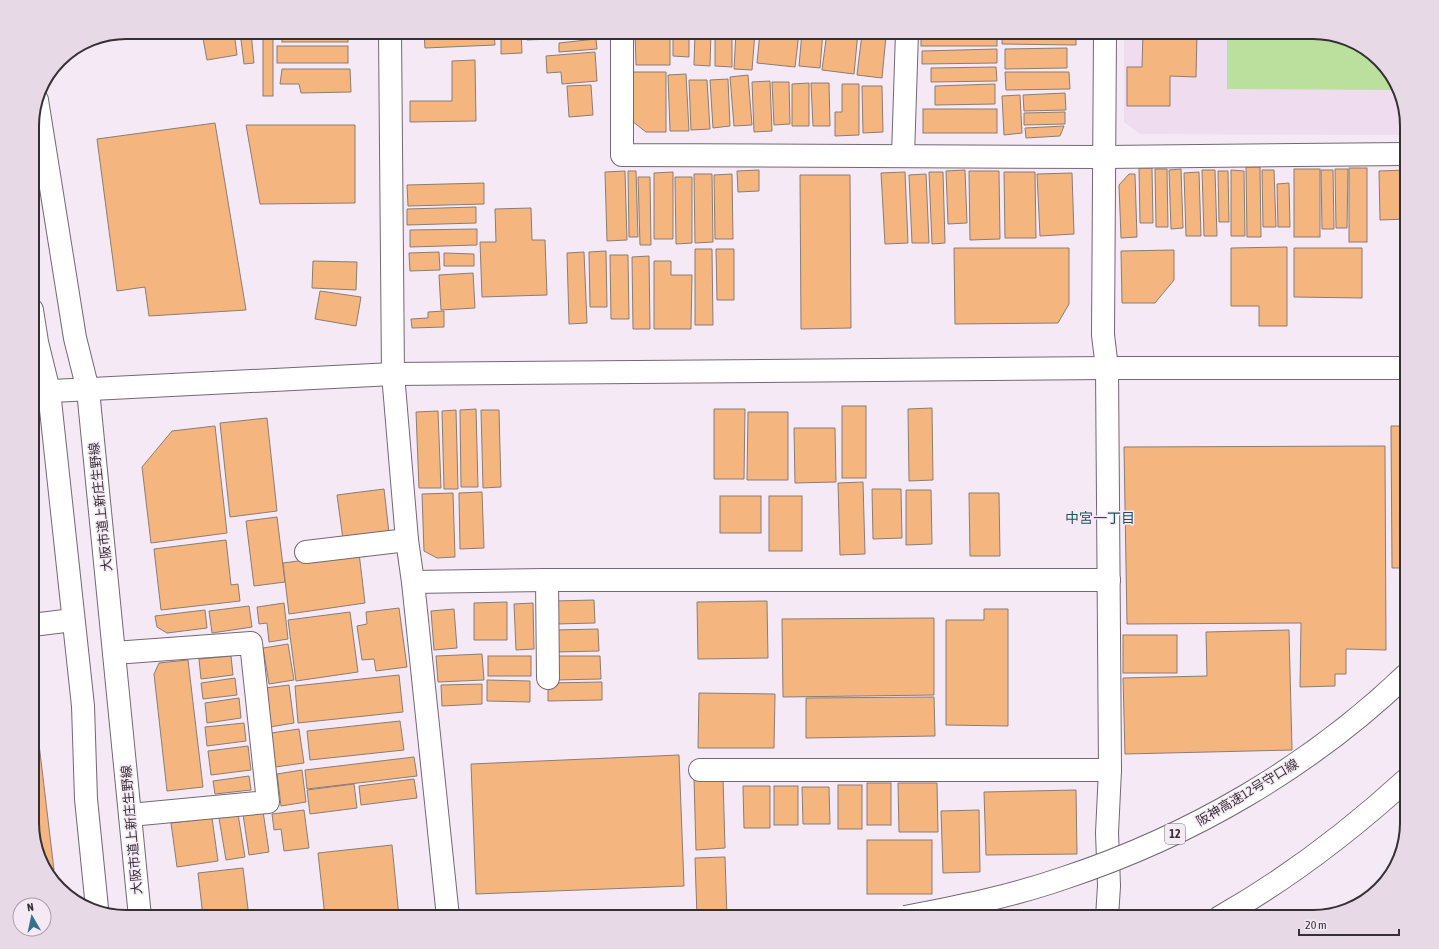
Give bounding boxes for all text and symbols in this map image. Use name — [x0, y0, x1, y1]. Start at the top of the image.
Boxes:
street label: 大阪市道上新庄生野線 — [86, 442, 115, 572]
district label: 中宮一丁目 — [1065, 510, 1135, 526]
street label: 阪神高速12号守口線 — [1194, 756, 1301, 829]
street label: 大阪市道上新庄生野線 — [118, 765, 145, 895]
road number: 12 — [1165, 824, 1185, 844]
north arrow — [12, 897, 52, 937]
text: N — [26, 901, 35, 914]
scale bar — [1299, 911, 1399, 937]
text: 20 m — [1305, 918, 1327, 932]

